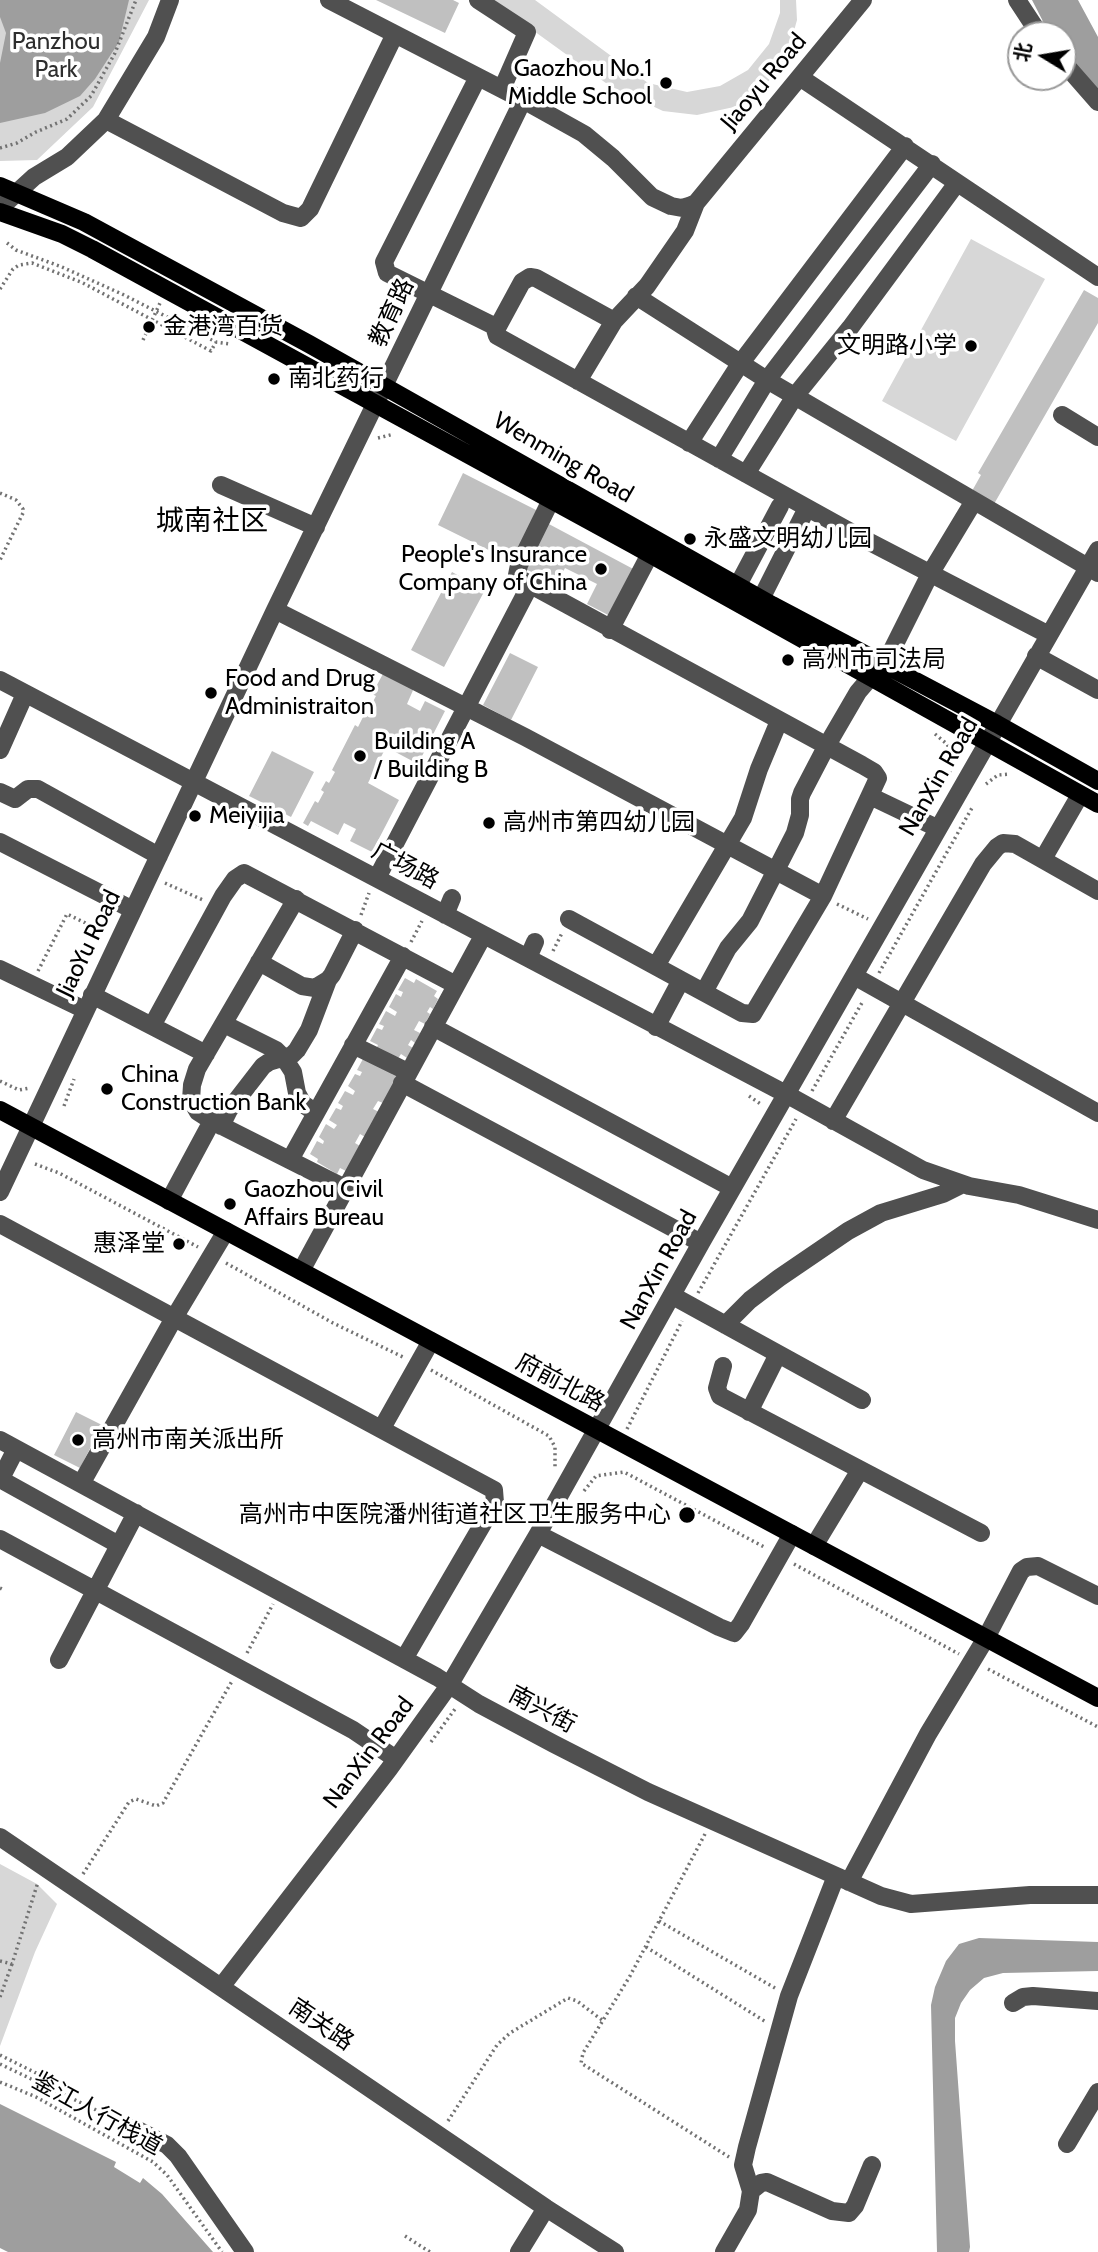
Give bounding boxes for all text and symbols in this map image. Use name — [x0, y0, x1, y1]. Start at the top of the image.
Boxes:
north arrow — [1007, 21, 1077, 91]
park label: Panzhou Park — [12, 28, 100, 84]
street label: Jiaoyu Road — [715, 28, 813, 136]
text: 北 — [1010, 41, 1036, 64]
place label: Gaozhou No.1 Middle School — [508, 55, 652, 111]
marker: Gaozhou No.1 Middle School — [658, 75, 674, 91]
street label: 教育路 — [364, 274, 420, 352]
place label: 金港湾百货 — [163, 313, 283, 341]
marker: 金港湾百货 — [141, 319, 157, 335]
place label: 文明路小学 — [837, 332, 957, 360]
marker: 文明路小学 — [963, 338, 979, 354]
place label: 南北药行 — [288, 365, 384, 393]
marker: 南北药行 — [266, 371, 282, 387]
street label: Wenming Road — [488, 406, 638, 510]
district label: 城南社区 — [156, 505, 268, 539]
place label: 永盛文明幼儿园 — [704, 525, 872, 553]
marker: 永盛文明幼儿园 — [682, 531, 698, 547]
place label: People's Insurance Company of China — [399, 541, 587, 597]
marker: People's Insurance Company of China — [593, 561, 609, 577]
place label: 高州市司法局 — [802, 646, 946, 674]
marker: 高州市司法局 — [780, 652, 796, 668]
place label: Food and Drug Administraiton — [225, 665, 375, 721]
marker: Food and Drug Administraiton — [203, 685, 219, 701]
street label: NanXin Road — [893, 713, 985, 841]
place label: Building A / Building B — [374, 728, 488, 784]
marker: Building A / Building B — [352, 748, 368, 764]
place label: Meiyijia — [209, 802, 284, 830]
marker: Meiyijia — [187, 808, 203, 824]
place label: 高州市第四幼儿园 — [503, 809, 695, 837]
marker: 高州市第四幼儿园 — [481, 815, 497, 831]
street label: 广场路 — [366, 836, 444, 896]
street label: JiaoYu Road — [51, 886, 127, 1002]
place label: China Construction Bank — [121, 1061, 306, 1117]
marker: China Construction Bank — [99, 1081, 115, 1097]
place label: Gaozhou Civil Affairs Bureau — [244, 1176, 384, 1232]
marker: Gaozhou Civil Affairs Bureau — [222, 1196, 238, 1212]
street label: NanXin Road — [614, 1205, 704, 1335]
place label: 惠泽堂 — [93, 1230, 165, 1258]
marker: 惠泽堂 — [171, 1236, 187, 1252]
street label: 府前北路 — [511, 1348, 609, 1418]
place label: 高州市南关派出所 — [92, 1426, 284, 1454]
marker: 高州市南关派出所 — [70, 1432, 86, 1448]
place label: 高州市中医院潘州街道社区卫生服务中心 — [239, 1501, 671, 1529]
marker: 高州市中医院潘州街道社区卫生服务中心 — [677, 1505, 697, 1525]
street label: 南兴街 — [503, 1680, 581, 1740]
street label: NanXin Road — [318, 1692, 420, 1814]
street label: 南关路 — [283, 1993, 359, 2057]
street label: 鉴江人行栈道 — [27, 2066, 167, 2162]

